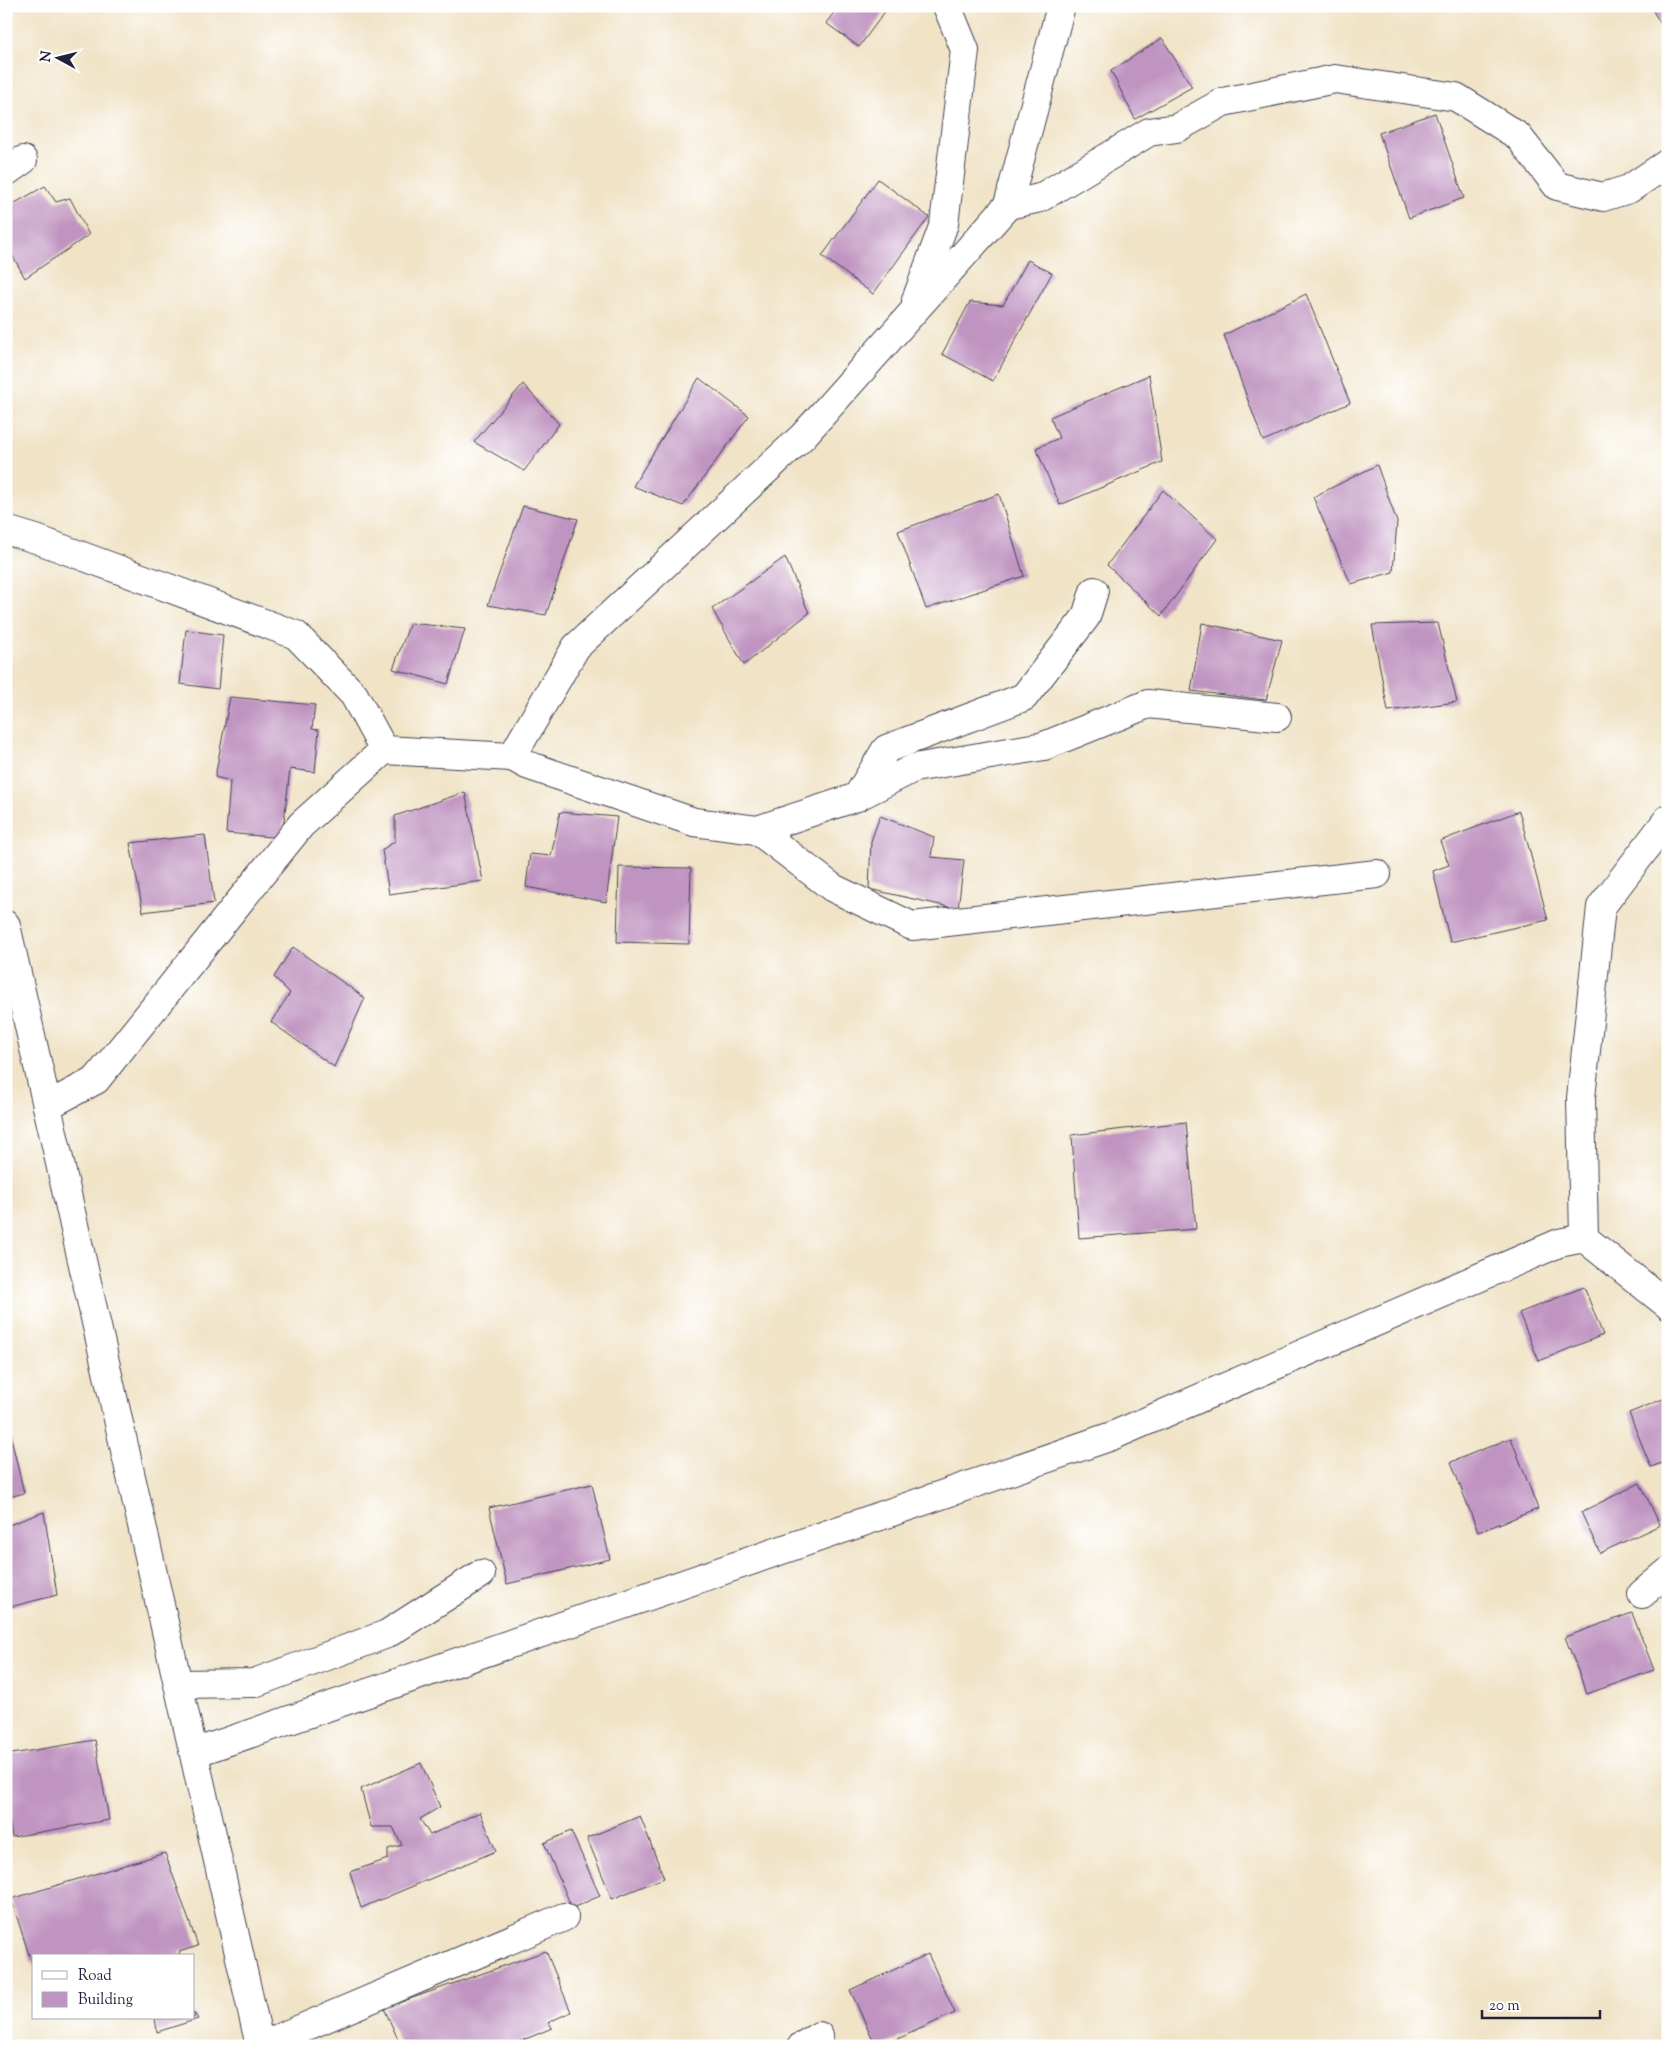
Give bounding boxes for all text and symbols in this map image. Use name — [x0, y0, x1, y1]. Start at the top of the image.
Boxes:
north arrow — [32, 32, 82, 82]
text: N — [36, 50, 58, 63]
legend — [32, 1954, 195, 2020]
text: Road — [78, 1966, 112, 1987]
scale bar — [1482, 1987, 1599, 2019]
text: Building — [78, 1990, 133, 2011]
text: 20 m — [1489, 1996, 1520, 2017]

